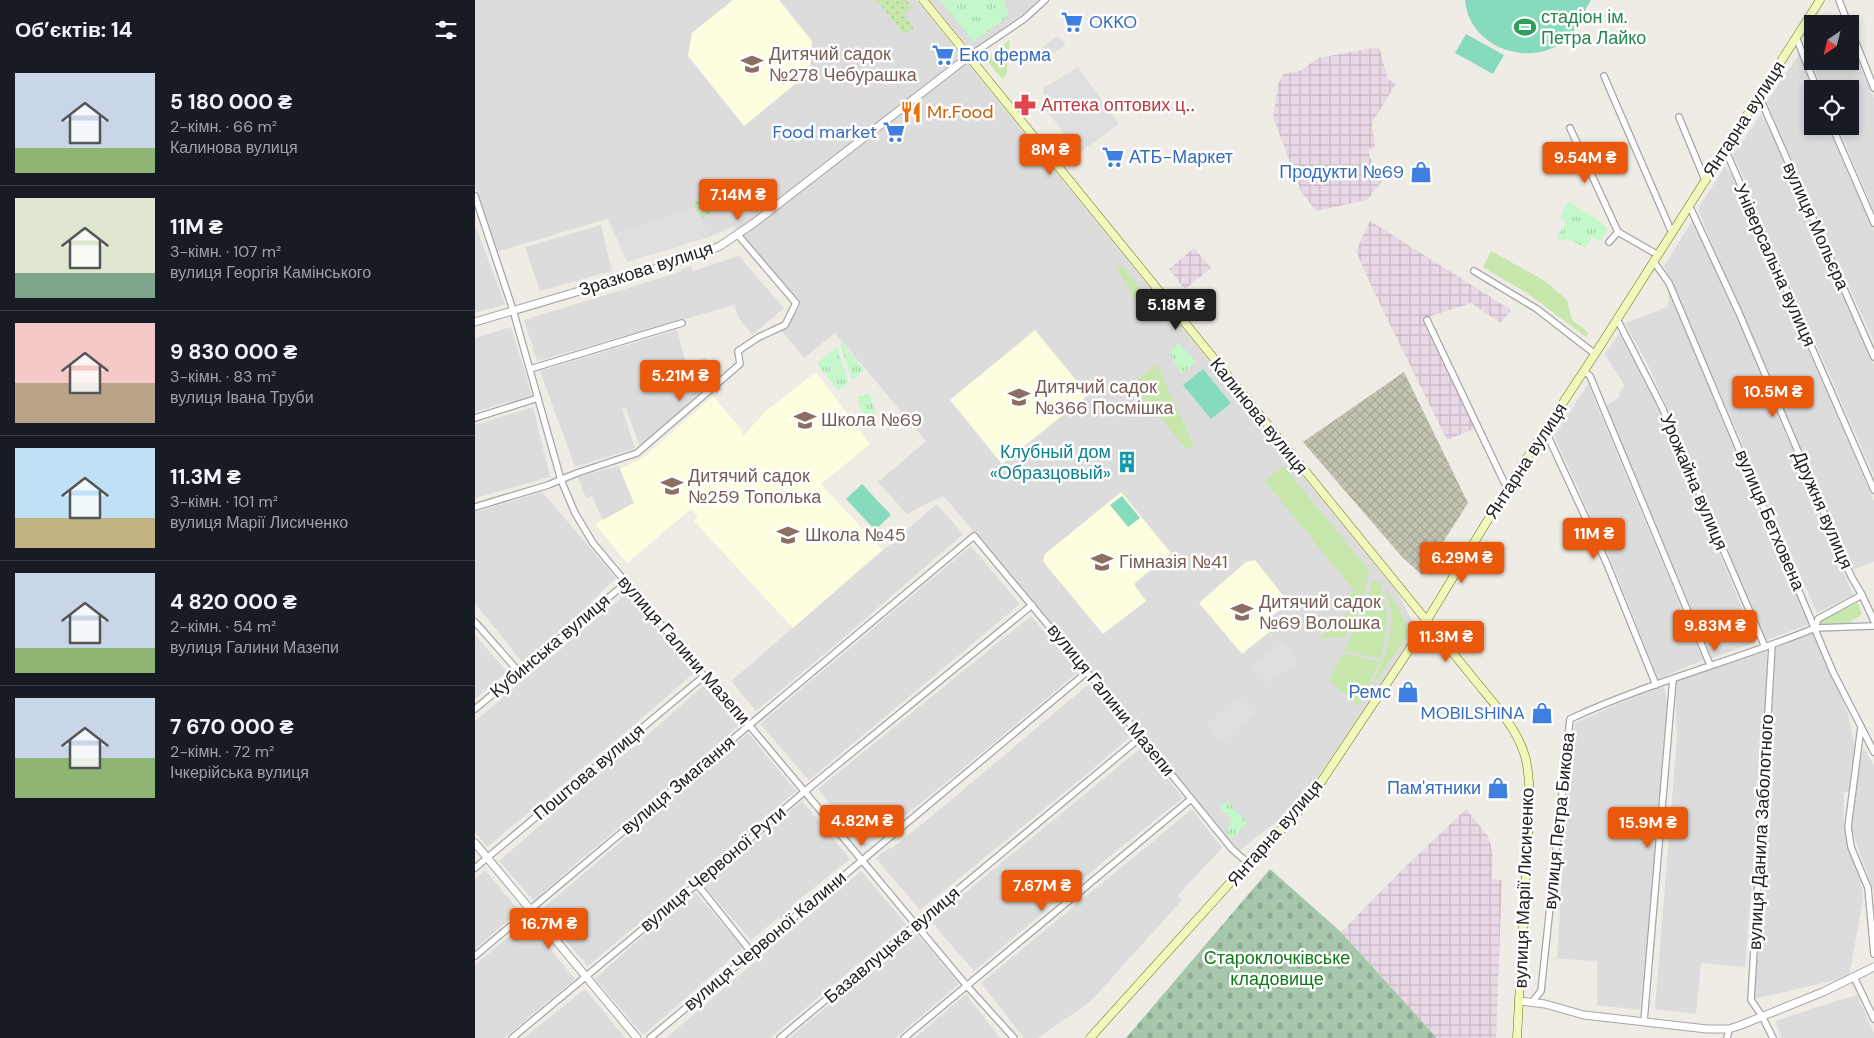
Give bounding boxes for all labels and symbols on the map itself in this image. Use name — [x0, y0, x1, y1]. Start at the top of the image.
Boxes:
place label: стадіон ім. Петра Лайко — [1541, 5, 1646, 50]
supermarket icon: OKKO — [1059, 9, 1085, 35]
place label: OKKO — [1089, 10, 1137, 34]
sports icon: стадіон ім. Петра Лайко — [1512, 14, 1538, 40]
north arrow — [1804, 15, 1859, 70]
place label: Дитячий садок №278 Чебурашка — [769, 42, 918, 87]
supermarket icon: Еко ферма — [930, 42, 956, 68]
place label: Еко ферма — [959, 43, 1052, 67]
school or university icon: Дитячий садок №278 Чебурашка — [739, 51, 765, 77]
street label: Янтарна вулиця — [1697, 56, 1791, 182]
pharmacy icon: Аптека оптових ц‥ — [1012, 92, 1038, 118]
place label: Аптека оптових ц‥ — [1041, 93, 1195, 117]
restaurant icon: Mr.Food — [898, 99, 924, 125]
place label: Mr.Food — [927, 100, 994, 124]
supermarket icon: Food market — [881, 119, 907, 145]
place label: Food market — [772, 120, 877, 144]
pin: 8M ₴ — [1020, 134, 1080, 176]
pin: 9.54M ₴ — [1539, 142, 1631, 184]
supermarket icon: АТБ-Маркет — [1100, 144, 1126, 170]
place label: АТБ-Маркет — [1129, 145, 1233, 169]
shop icon: Продукти №69 — [1408, 159, 1434, 185]
street label: вулиця Мольєра — [1777, 159, 1855, 294]
place label: Продукти №69 — [1279, 160, 1404, 184]
pin: 7.14M ₴ — [692, 178, 784, 221]
street label: Універсальна вулиця — [1728, 180, 1822, 350]
street label: Зразкова вулиця — [576, 236, 716, 302]
pin: 5.18M ₴ — [1130, 288, 1222, 331]
street label: Калинова вулиця — [1205, 353, 1313, 479]
pin: 5.21M ₴ — [634, 360, 726, 402]
place label: Дитячий садок №366 Посмішка — [1035, 375, 1174, 420]
pin: 10.5M ₴ — [1727, 376, 1819, 418]
school or university icon: Дитячий садок №366 Посмішка — [1006, 384, 1032, 410]
street label: Янтарна вулиця — [1479, 398, 1573, 524]
school or university icon: Школа №69 — [792, 407, 818, 433]
place label: Школа №69 — [821, 408, 922, 432]
street label: Урожайна вулиця — [1654, 410, 1734, 554]
place label: Клубный дом «Образцовый» — [990, 440, 1111, 485]
street label: вулиця Бетховена — [1729, 446, 1811, 595]
street label: Дружня вулиця — [1787, 447, 1859, 573]
building icon: Клубный дом «Образцовый» — [1114, 449, 1140, 475]
place label: Дитячий садок №259 Тополька — [688, 464, 822, 509]
school or university icon: Дитячий садок №259 Тополька — [659, 473, 685, 499]
pin: 11M ₴ — [1559, 518, 1629, 560]
school or university icon: Школа №45 — [775, 522, 801, 548]
place label: Школа №45 — [805, 523, 906, 547]
pin: 6.29M ₴ — [1416, 542, 1508, 584]
school or university icon: Гімназія №41 — [1089, 549, 1115, 575]
place label: Гімназія №41 — [1119, 550, 1228, 574]
street label: вулиця Галини Мазепи — [613, 570, 755, 730]
street label: Кубинська вулиця — [485, 589, 615, 703]
place label: Дитячий садок №69 Волошка — [1259, 590, 1381, 635]
school or university icon: Дитячий садок №69 Волошка — [1229, 599, 1255, 625]
pin: 9.83M ₴ — [1669, 610, 1761, 652]
street label: вулиця Галини Мазепи — [1042, 619, 1180, 781]
pin: 11.3M ₴ — [1400, 620, 1492, 663]
shop icon: Ремс — [1395, 679, 1421, 705]
place label: Ремс — [1348, 680, 1391, 704]
shop icon: MOBILSHINA — [1529, 700, 1555, 726]
place label: MOBILSHINA — [1421, 701, 1525, 725]
street label: вулиця Данила Заболотного — [1743, 713, 1779, 951]
street label: Поштова вулиця — [528, 718, 650, 826]
street label: вулиця Змагання — [616, 730, 740, 840]
street label: вулиця Петра Бикова — [1538, 730, 1580, 911]
street label: Янтарна вулиця — [1222, 775, 1328, 891]
shop icon: Пам'ятники — [1485, 775, 1511, 801]
place label: Пам'ятники — [1387, 776, 1481, 800]
street label: вулиця Марії Лисиченко — [1509, 787, 1539, 989]
street label: вулиця Червоної Рути — [635, 801, 791, 937]
pin: 4.82M ₴ — [816, 804, 908, 847]
pin: 15.9M ₴ — [1602, 806, 1694, 849]
street label: вулиця Червоної Калини — [679, 866, 851, 1016]
pin: 7.67M ₴ — [996, 870, 1088, 912]
street label: Базавлуцька вулиця — [819, 881, 965, 1009]
pin: 16.7M ₴ — [503, 908, 595, 950]
park label: Староклочківське кладовище — [1204, 946, 1350, 991]

